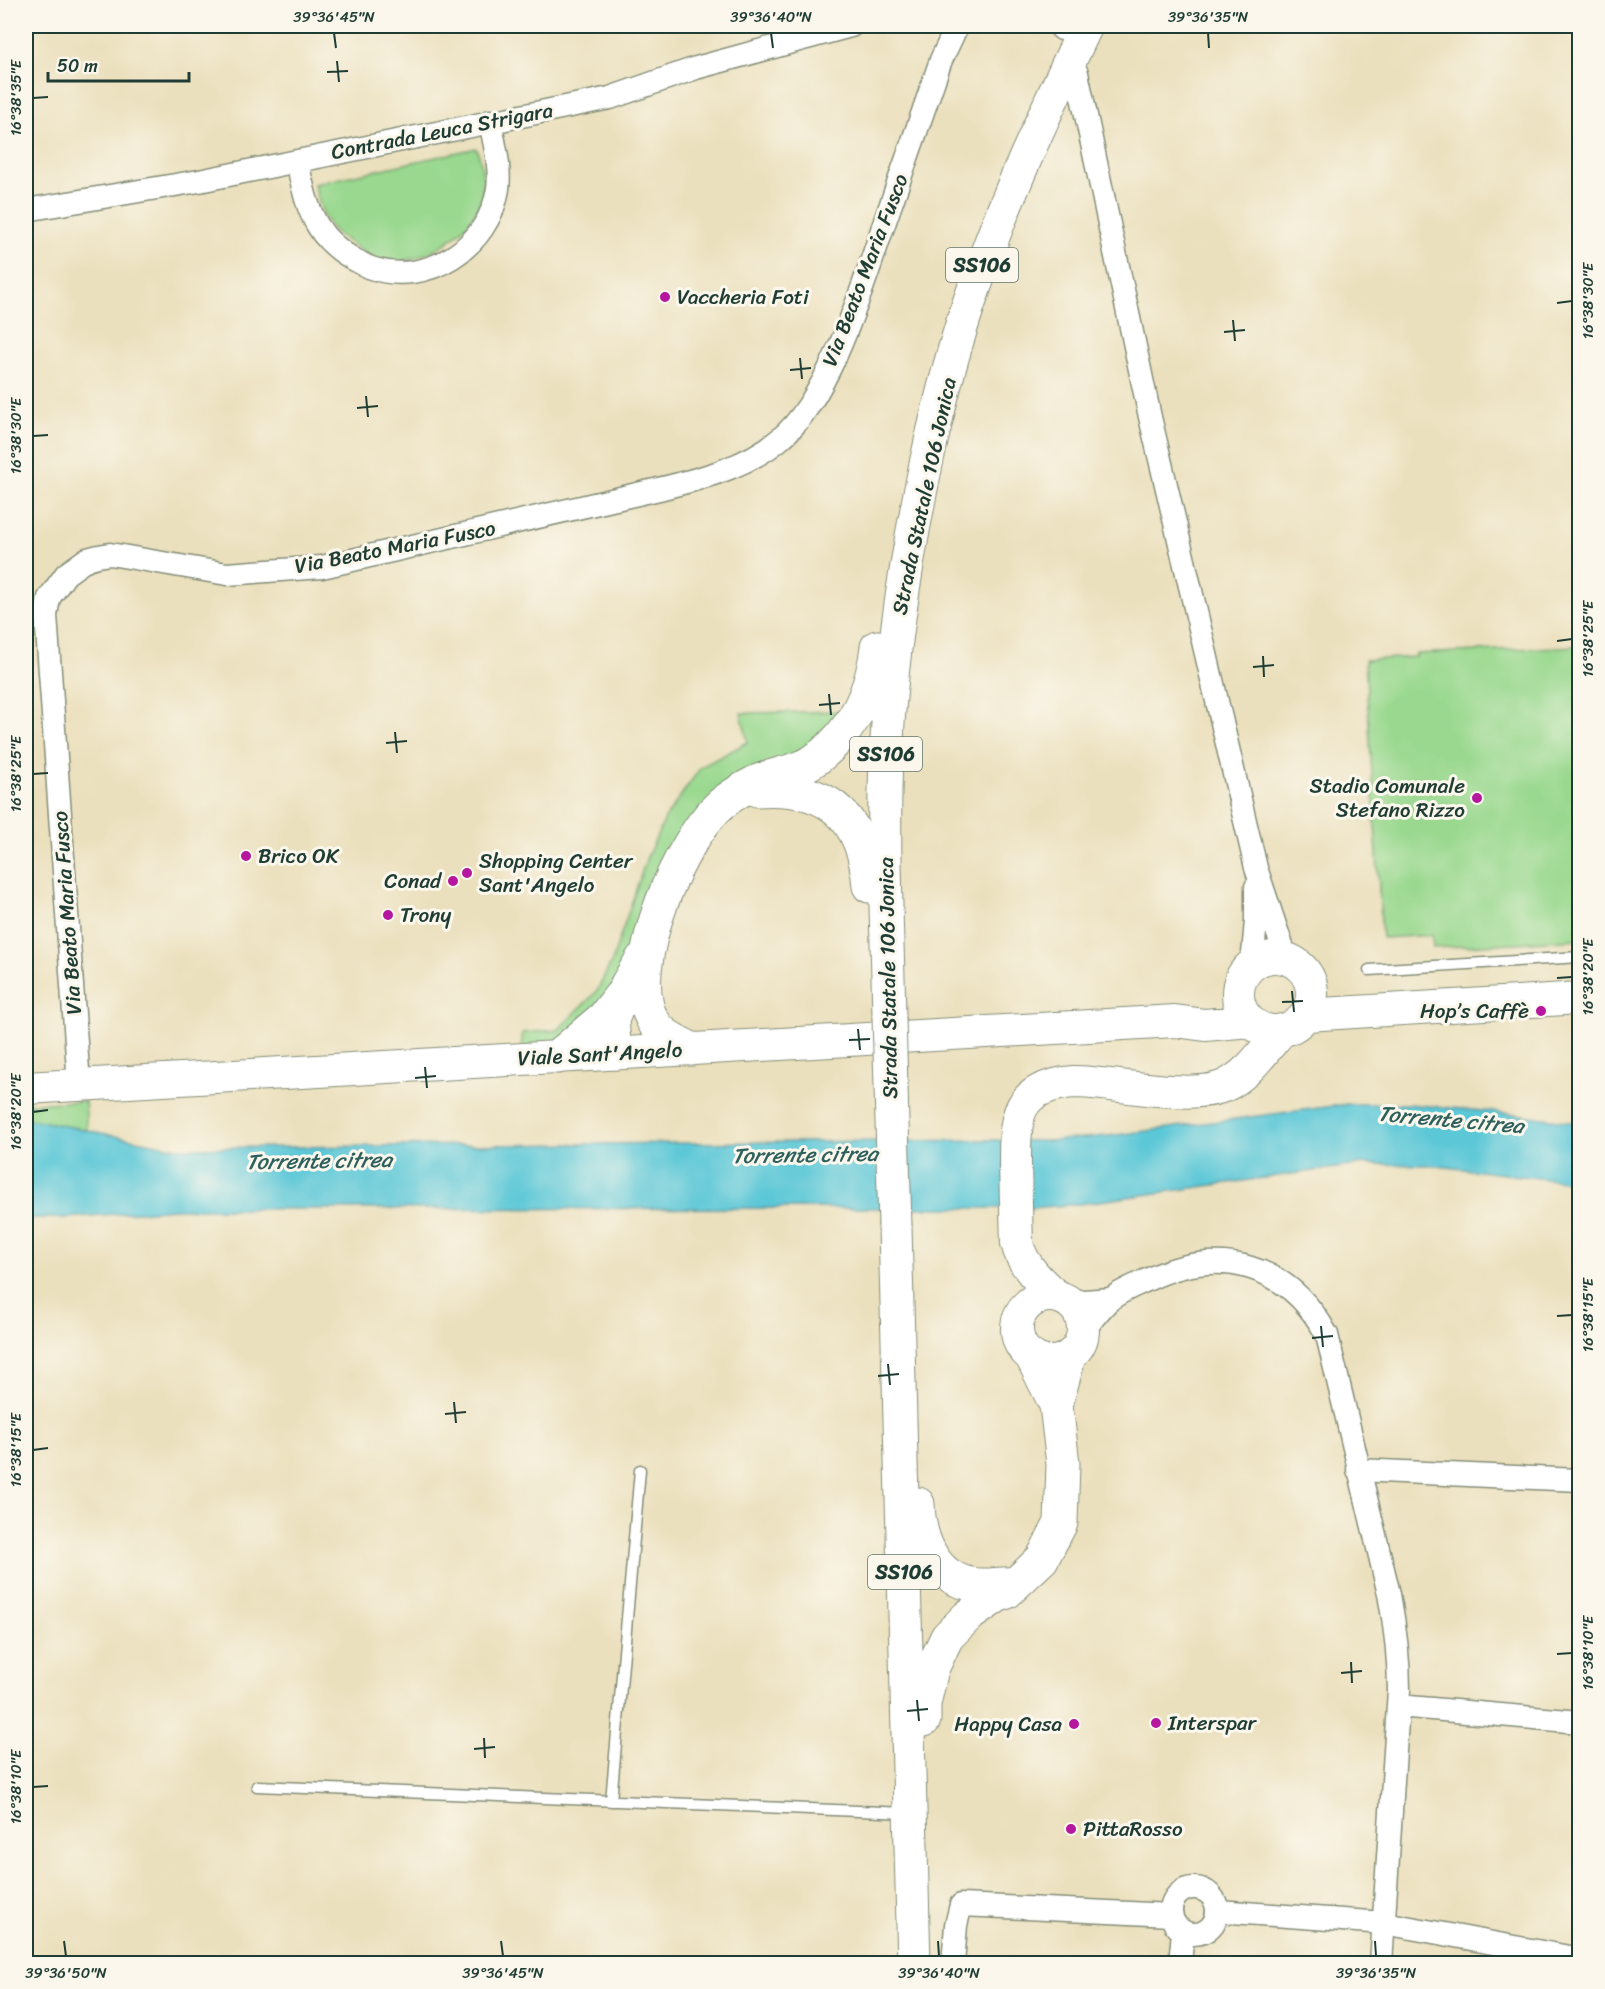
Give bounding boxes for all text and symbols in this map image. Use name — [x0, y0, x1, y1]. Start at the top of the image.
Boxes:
text: 39°36'45"N — [293, 4, 375, 30]
text: 39°36'40"N — [730, 4, 812, 30]
text: 39°36'35"N — [1168, 4, 1249, 30]
scale bar — [48, 45, 189, 83]
text: 50 m — [57, 50, 98, 82]
text: 16°38'35"E — [3, 58, 29, 136]
street label: Contrada Leuca Strigara — [328, 91, 557, 171]
street label: Via Beato Maria Fusco — [811, 168, 919, 372]
road number: SS106 — [946, 248, 1018, 282]
text: 16°38'30"E — [1575, 261, 1601, 339]
place label: Vaccheria Foti — [677, 278, 810, 316]
marker: Vaccheria Foti — [658, 290, 672, 304]
street label: Strada Statale 106 Jonica — [880, 373, 968, 618]
text: 16°38'30"E — [3, 396, 29, 474]
street label: Via Beato Maria Fusco — [291, 509, 499, 585]
text: 16°38'25"E — [1575, 599, 1601, 677]
text: 16°38'25"E — [3, 734, 29, 812]
road number: SS106 — [850, 737, 922, 771]
place label: Stadio Comunale Stefano Rizzo — [1310, 767, 1465, 829]
marker: Stadio Comunale Stefano Rizzo — [1470, 791, 1484, 805]
street label: Via Beato Maria Fusco — [41, 810, 93, 1016]
place label: Brico OK — [258, 837, 340, 875]
place label: Shopping Center Sant'Angelo — [479, 842, 634, 904]
marker: Brico OK — [239, 849, 253, 863]
street label: Strada Statale 106 Jonica — [867, 856, 909, 1099]
place label: Conad — [384, 862, 443, 900]
marker: Shopping Center Sant'Angelo — [460, 866, 474, 880]
marker: Conad — [446, 874, 460, 888]
place label: Trony — [400, 896, 451, 934]
marker: Trony — [381, 908, 395, 922]
text: 16°38'20"E — [1575, 937, 1601, 1015]
place label: Hop’s Caffè — [1420, 992, 1529, 1030]
marker: Hop’s Caffè — [1534, 1004, 1548, 1018]
street label: Viale Sant'Angelo — [517, 1031, 684, 1077]
text: 16°38'20"E — [3, 1072, 29, 1150]
water label: Torrente citrea — [1377, 1094, 1527, 1145]
water label: Torrente citrea — [732, 1134, 880, 1175]
water label: Torrente citrea — [246, 1140, 394, 1181]
text: 16°38'15"E — [1575, 1276, 1601, 1352]
text: 16°38'15"E — [3, 1411, 29, 1487]
road number: SS106 — [868, 1555, 940, 1589]
text: 16°38'10"E — [1575, 1614, 1601, 1690]
place label: Interspar — [1167, 1704, 1258, 1742]
place label: Happy Casa — [954, 1705, 1062, 1743]
marker: Interspar — [1149, 1716, 1163, 1730]
marker: Happy Casa — [1067, 1717, 1081, 1731]
text: 16°38'10"E — [3, 1748, 29, 1824]
place label: PittaRosso — [1083, 1810, 1183, 1848]
marker: PittaRosso — [1064, 1822, 1078, 1836]
text: 39°36'50"N — [25, 1960, 107, 1986]
text: 39°36'45"N — [462, 1960, 544, 1986]
text: 39°36'40"N — [898, 1960, 980, 1986]
text: 39°36'35"N — [1336, 1960, 1417, 1986]

